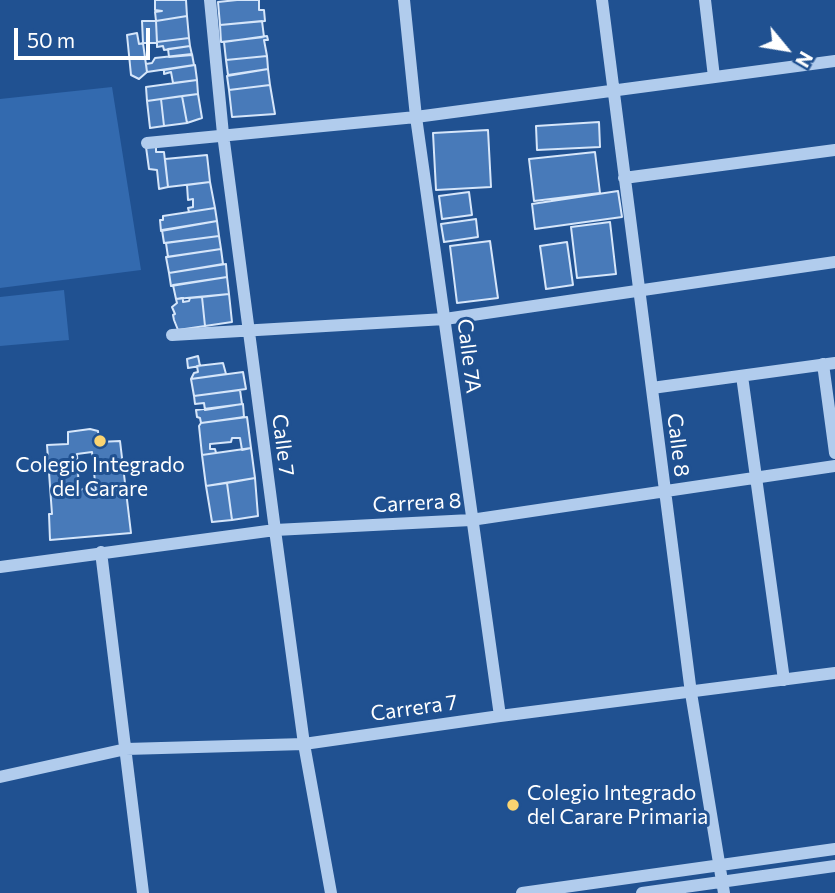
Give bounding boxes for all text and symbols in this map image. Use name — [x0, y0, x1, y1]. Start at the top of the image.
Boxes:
scale bar — [18, 14, 154, 58]
north arrow — [751, 14, 821, 84]
text: 50 m — [27, 27, 75, 52]
text: N — [791, 48, 818, 72]
street label: Calle 7A — [452, 317, 486, 395]
street label: Calle 8 — [662, 412, 694, 478]
street label: Calle 7 — [267, 413, 299, 477]
marker: Colegio Integrado del Carare — [92, 433, 108, 449]
place label: Colegio Integrado del Carare — [15, 452, 185, 502]
street label: Carrera 8 — [372, 488, 462, 518]
street label: Carrera 7 — [369, 689, 459, 727]
place label: Colegio Integrado del Carare Primaria — [527, 780, 708, 830]
marker: Colegio Integrado del Carare Primaria — [505, 797, 521, 813]

